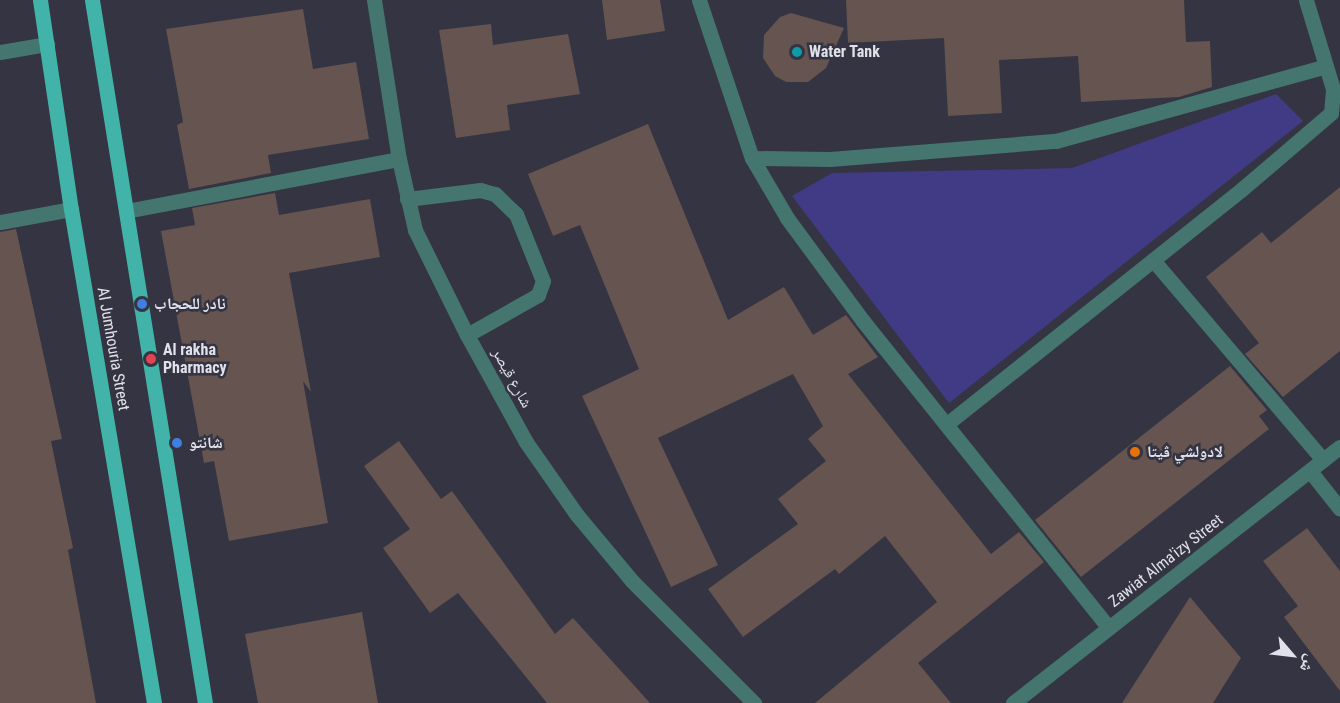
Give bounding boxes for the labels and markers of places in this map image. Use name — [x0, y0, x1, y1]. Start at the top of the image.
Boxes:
place label: Water Tank — [809, 42, 880, 62]
marker: Water Tank — [790, 45, 804, 59]
place label: نادر للحجاب — [154, 294, 226, 314]
marker: نادر للحجاب — [135, 297, 149, 311]
place label: Al rakha Pharmacy — [163, 340, 227, 378]
marker: Al rakha Pharmacy — [144, 352, 158, 366]
place label: شانتو — [189, 433, 223, 453]
marker: شانتو — [170, 436, 184, 450]
place label: لادولشي ڤيتا — [1147, 442, 1223, 462]
marker: لادولشي ڤيتا — [1128, 445, 1142, 459]

